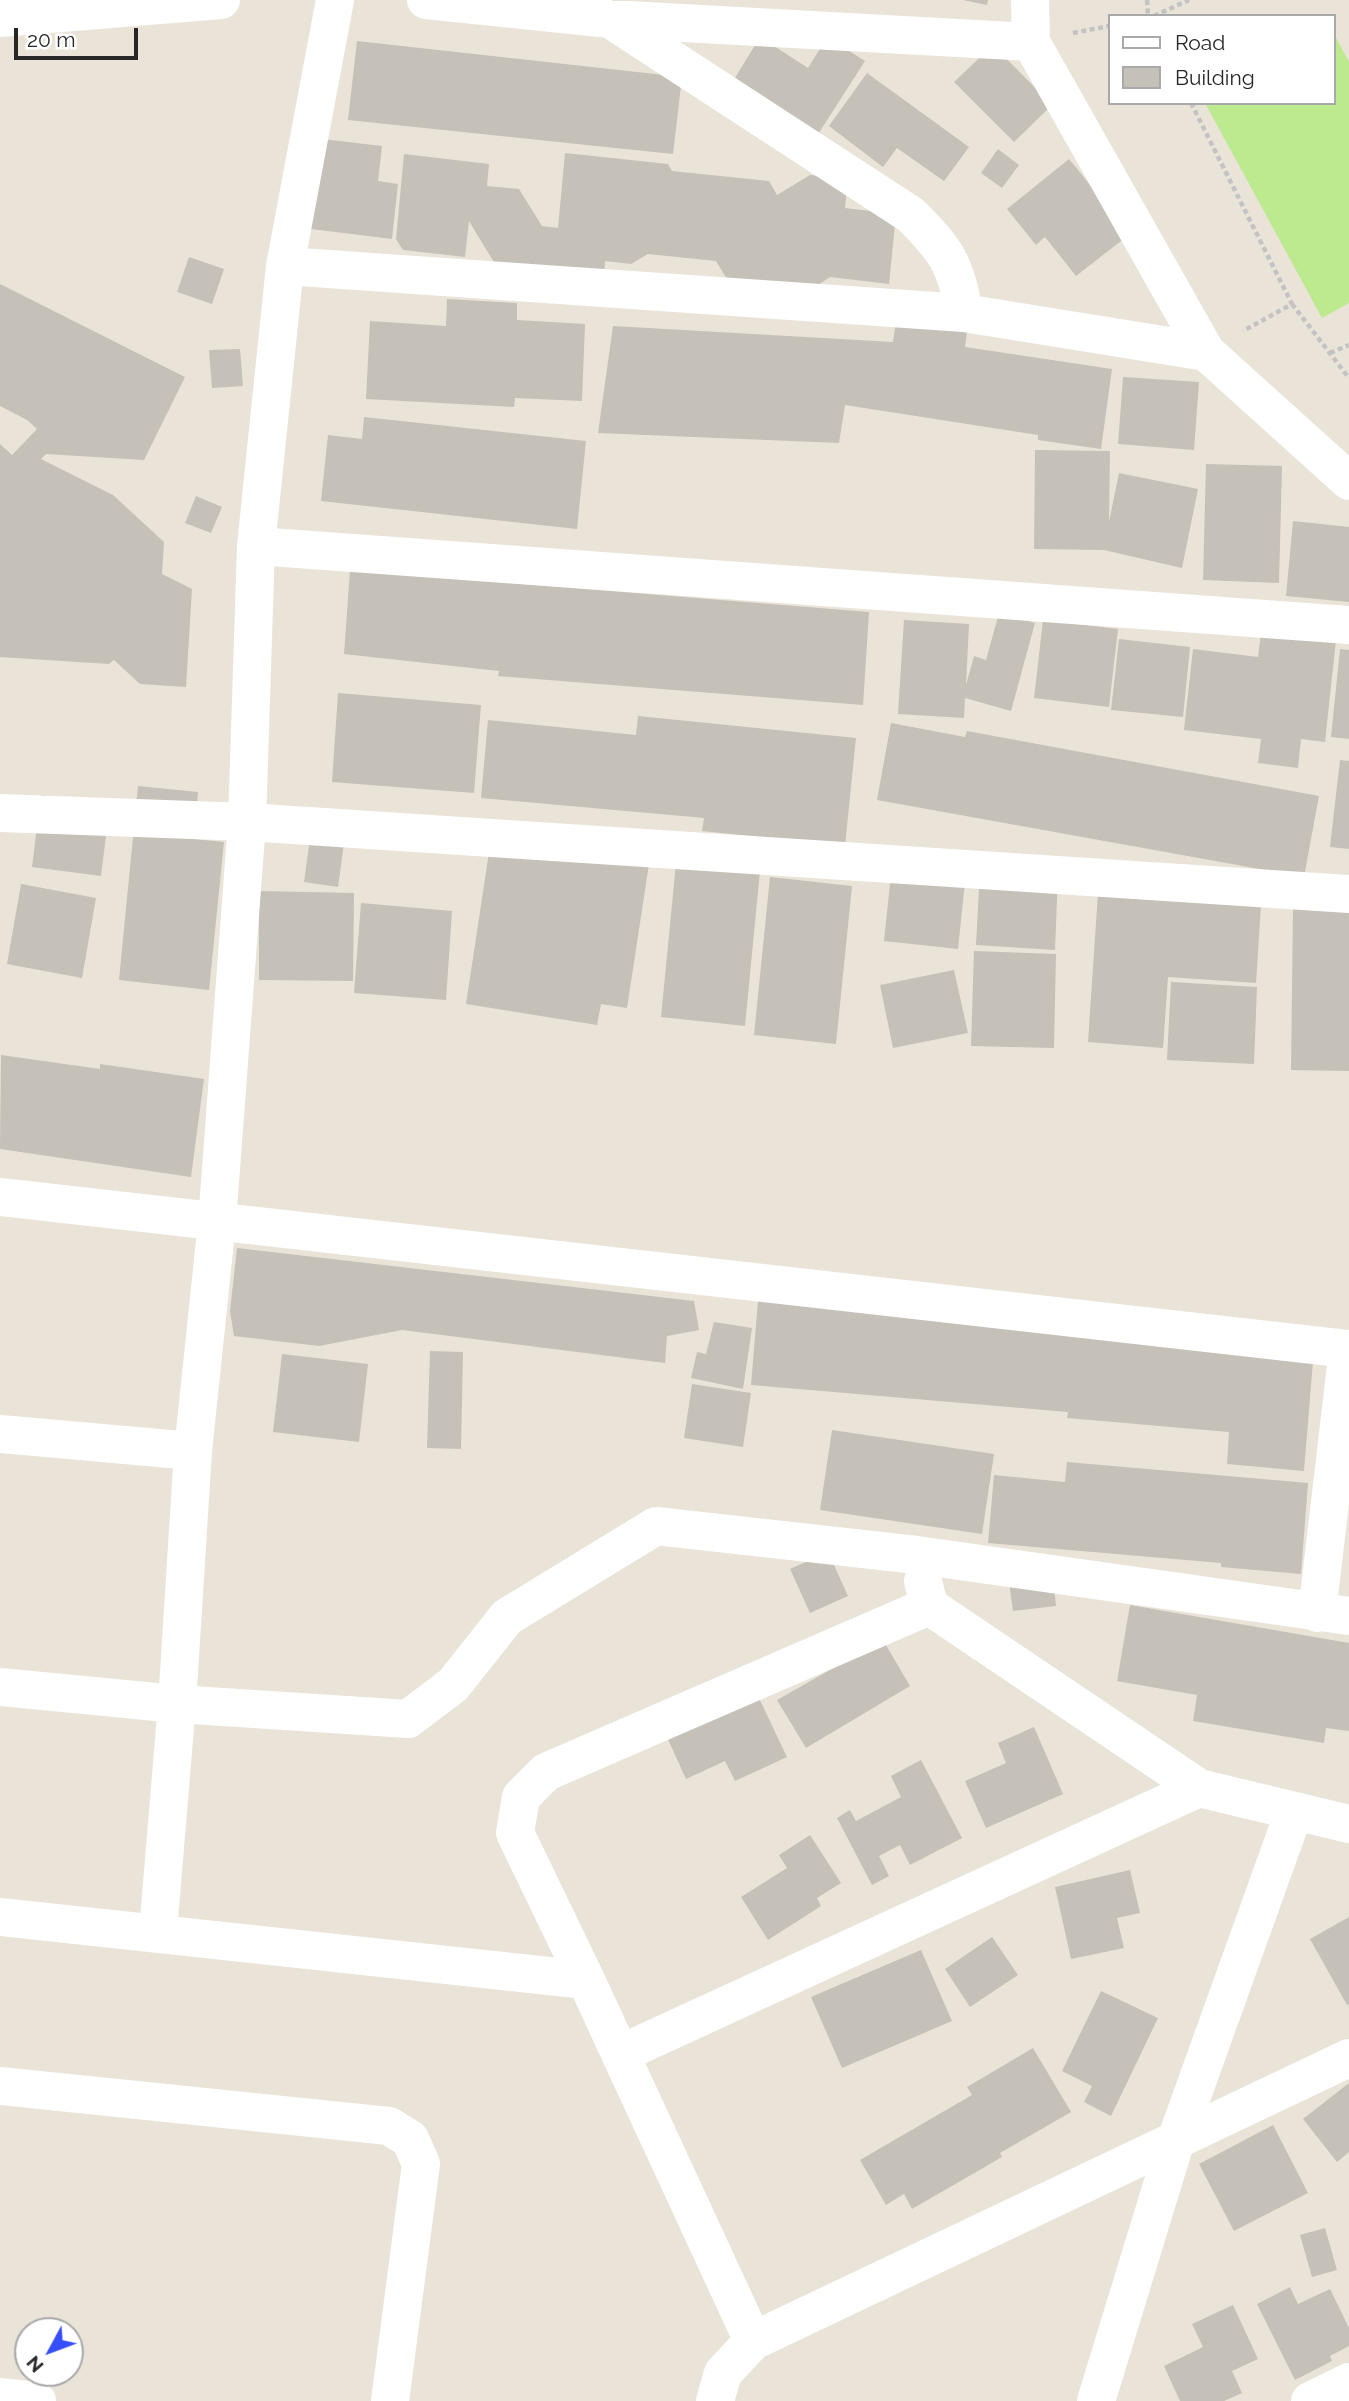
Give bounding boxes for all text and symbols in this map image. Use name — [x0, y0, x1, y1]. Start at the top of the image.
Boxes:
scale bar — [18, 14, 142, 58]
legend — [1108, 14, 1335, 105]
text: 20 m — [27, 27, 75, 52]
text: Road — [1175, 30, 1225, 55]
text: Building — [1175, 65, 1255, 90]
north arrow — [14, 2317, 84, 2387]
text: N — [22, 2352, 48, 2377]

